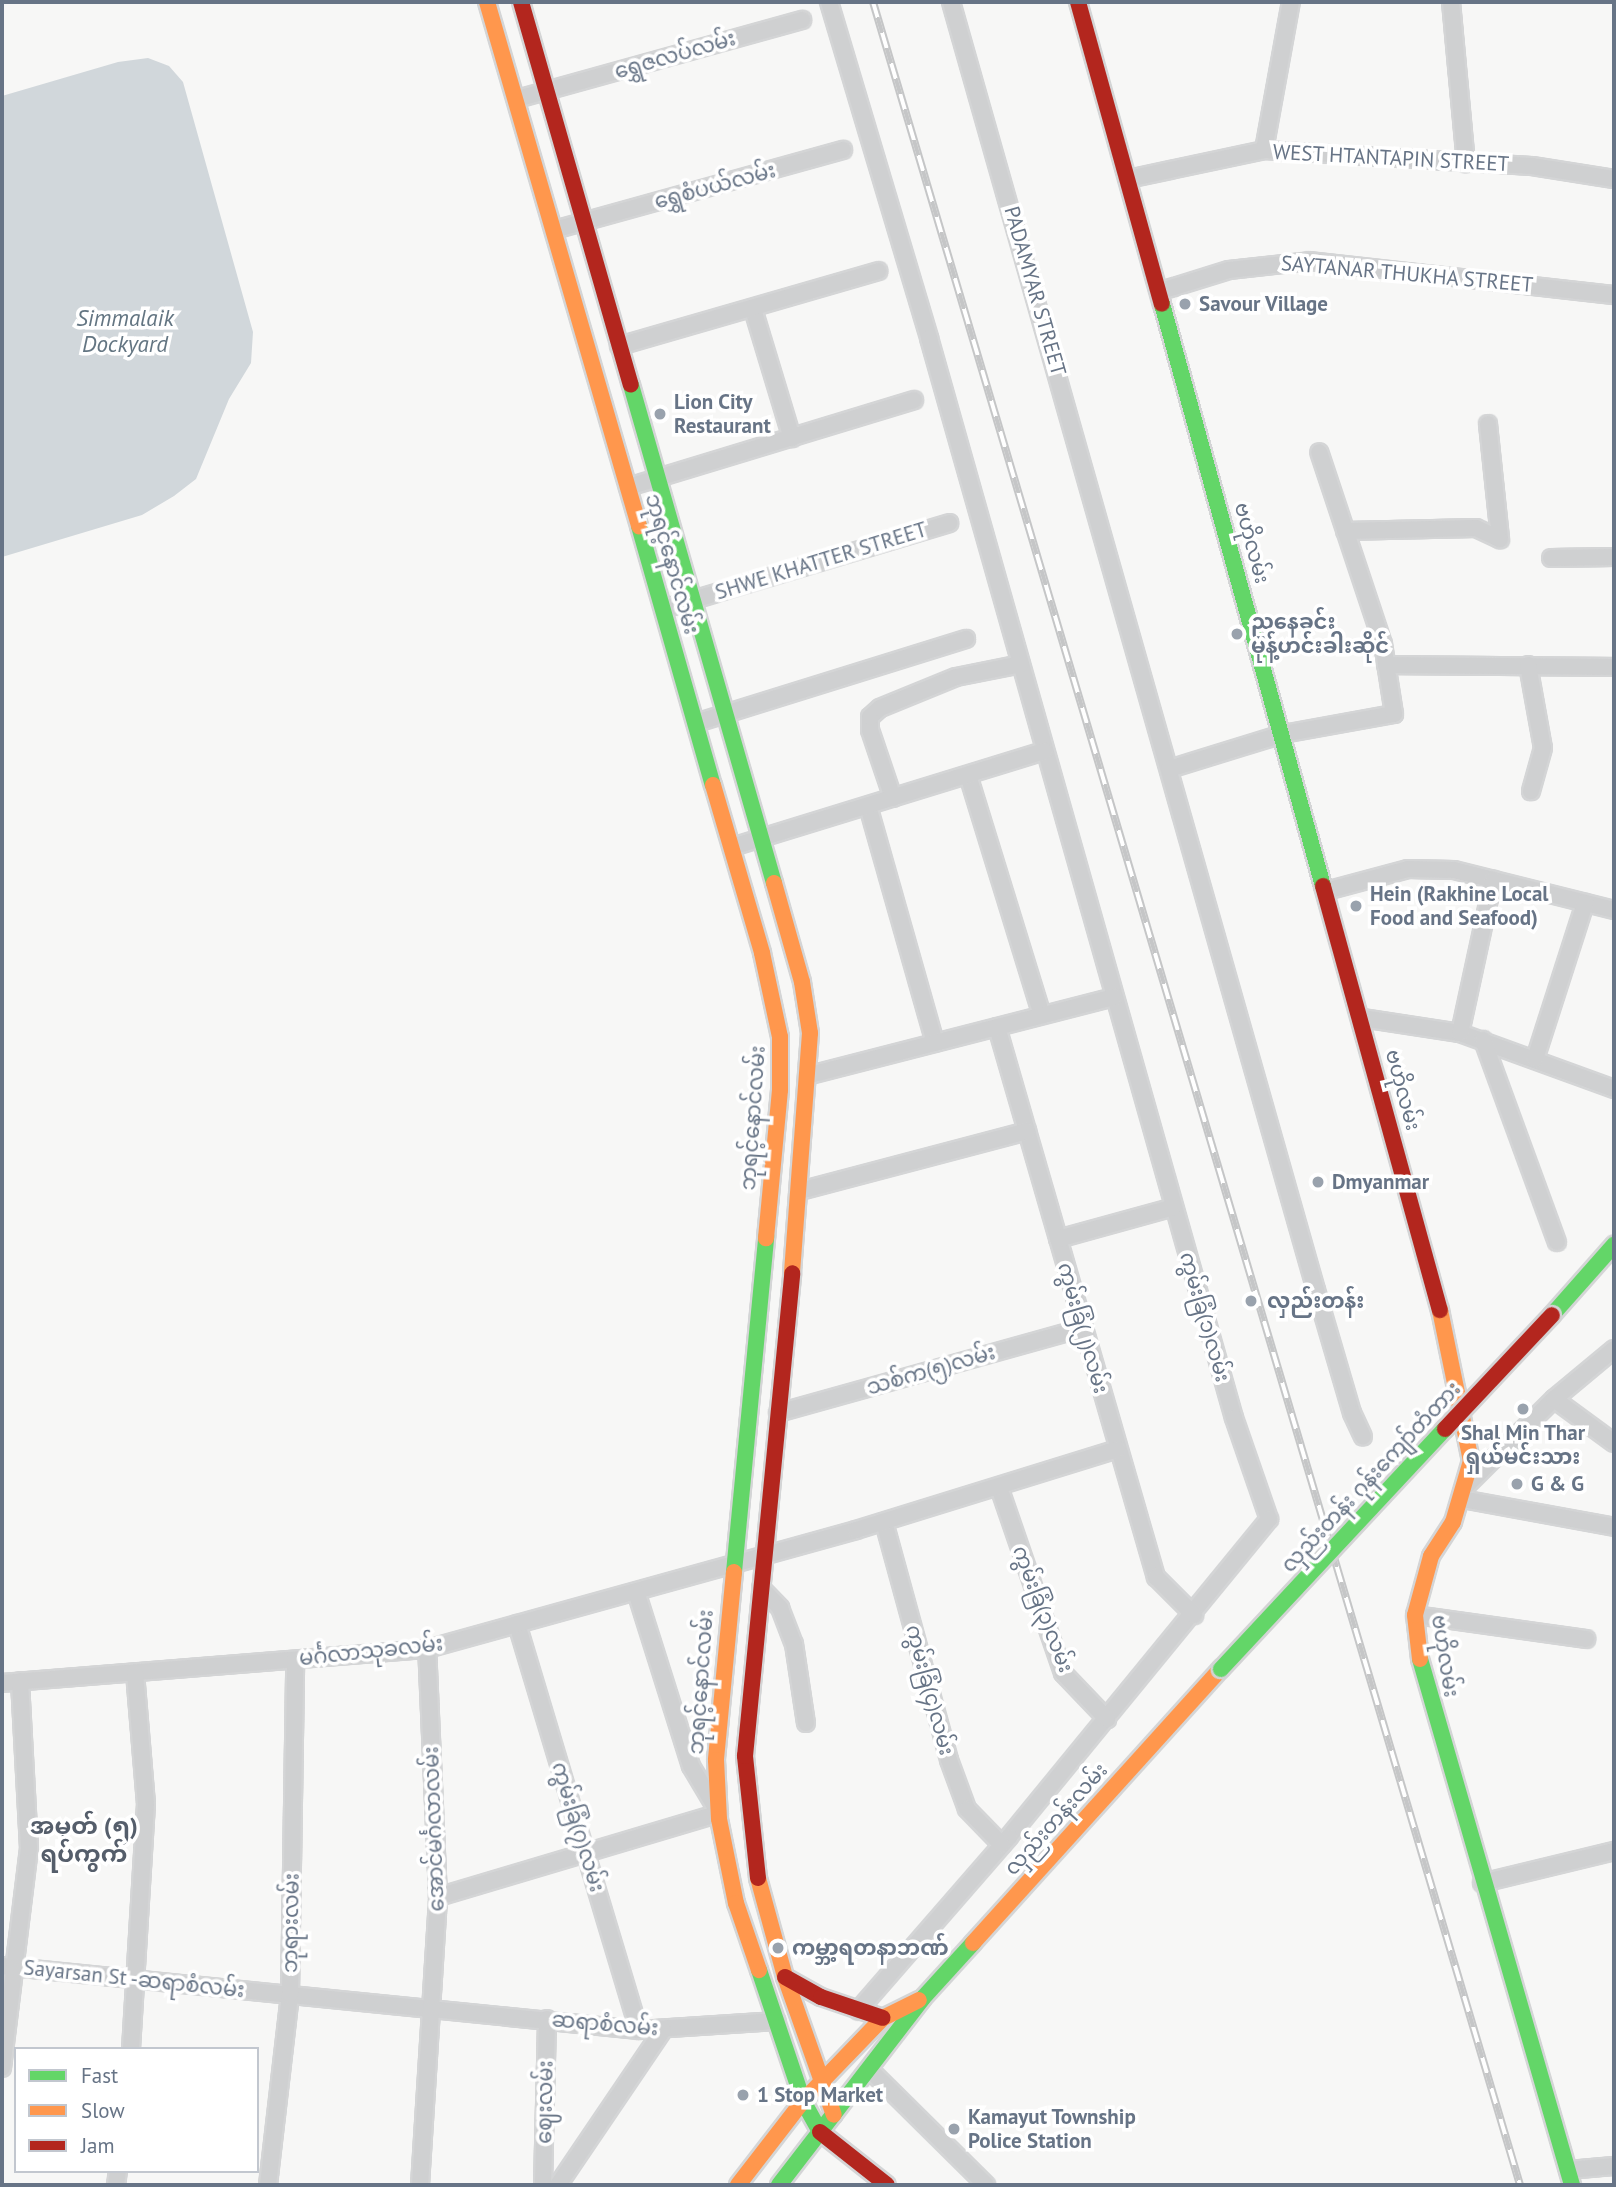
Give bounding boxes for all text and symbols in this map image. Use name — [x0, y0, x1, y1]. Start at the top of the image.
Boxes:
street label: ရွှေဇလပ်လမ်း — [612, 26, 738, 84]
street label: WEST HTANTAPIN STREET — [1272, 139, 1510, 177]
street label: ရွှေစံပယ်လမ်း — [652, 158, 778, 214]
street label: PADAMYAR STREET — [999, 203, 1071, 379]
street label: SAYTANAR THUKHA STREET — [1279, 250, 1535, 298]
place label: Savour Village — [1199, 291, 1329, 317]
marker: Savour Village — [1177, 296, 1193, 312]
water label: Simmalaik Dockyard — [76, 304, 174, 358]
place label: Lion City Restaurant — [674, 389, 771, 439]
marker: Lion City Restaurant — [652, 406, 668, 422]
street label: ဘုရင့်နောင်လမ်း — [640, 491, 704, 637]
street label: ဗဟိုလမ်း — [1229, 500, 1275, 586]
street label: SHWE KHATTER STREET — [712, 517, 930, 605]
place label: ညနေခင်း မုန့်ဟင်းခါးဆိုင် — [1251, 609, 1389, 659]
marker: ညနေခင်း မုန့်ဟင်းခါးဆိုင် — [1229, 626, 1245, 642]
place label: Hein (Rakhine Local Food and Seafood) — [1370, 881, 1549, 931]
marker: Hein (Rakhine Local Food and Seafood) — [1348, 898, 1364, 914]
street label: ဘုရင့်နောင်လမ်း — [735, 1045, 771, 1191]
street label: ဗဟိုလမ်း — [1380, 1047, 1426, 1133]
place label: Dmyanmar — [1332, 1169, 1429, 1195]
marker: Dmyanmar — [1310, 1174, 1326, 1190]
street label: ကွမ်းခြံ(၁)လမ်း — [1174, 1249, 1236, 1385]
street label: ကွမ်းခြံ(၂)လမ်း — [1052, 1260, 1114, 1396]
place label: လှည်းတန်း — [1267, 1288, 1364, 1314]
marker: လှည်းတန်း — [1241, 1291, 1261, 1311]
street label: သစ်က(၅)လမ်း — [864, 1340, 998, 1400]
street label: လှည်းတန်း ဂုန်းကျော်တံတား — [1276, 1376, 1466, 1578]
marker: Shal Min Thar ရှယ်မင်းသား — [1515, 1401, 1531, 1417]
place label: Shal Min Thar ရှယ်မင်းသား — [1461, 1420, 1585, 1470]
place label: G & G — [1531, 1471, 1584, 1497]
marker: G & G — [1509, 1476, 1525, 1492]
street label: ကွမ်းခြံ(၃)လမ်း — [1007, 1542, 1079, 1676]
street label: ဘုရင့်နောင်လမ်း — [683, 1609, 719, 1755]
street label: ဗဟိုလမ်း — [1426, 1613, 1464, 1699]
street label: ကွမ်းခြံ(၄)လမ်း — [900, 1622, 960, 1758]
street label: မင်္ဂလာသုခလမ်း — [298, 1631, 444, 1671]
street label: အောင်မင်္ဂလာလမ်း — [419, 1746, 449, 1912]
street label: လှည်းတန်းလမ်း — [999, 1758, 1113, 1880]
street label: ကွမ်းခြံ(၇)လမ်း — [546, 1759, 610, 1895]
district label: အမှတ် (၅) ရပ်ကွက် — [30, 1812, 138, 1868]
street label: ဘုရားလမ်း — [278, 1873, 304, 1973]
place label: ကမ္ဘာ့ရတနာဘဏ် — [792, 1935, 949, 1961]
marker: ကမ္ဘာ့ရတနာဘဏ် — [770, 1940, 786, 1956]
street label: Sayarsan St -ဆရာစံလမ်း — [21, 1955, 247, 2003]
street label: ဆရာစံလမ်း — [551, 2007, 659, 2041]
legend — [14, 2047, 259, 2173]
street label: ဈေးလမ်း — [532, 2060, 558, 2144]
text: Fast — [81, 2062, 118, 2089]
place label: 1 Stop Market — [757, 2082, 883, 2108]
marker: 1 Stop Market — [735, 2087, 751, 2103]
text: Slow — [81, 2097, 125, 2124]
place label: Kamayut Township Police Station — [968, 2104, 1137, 2154]
marker: Kamayut Township Police Station — [946, 2121, 962, 2137]
text: Jam — [81, 2132, 115, 2159]

